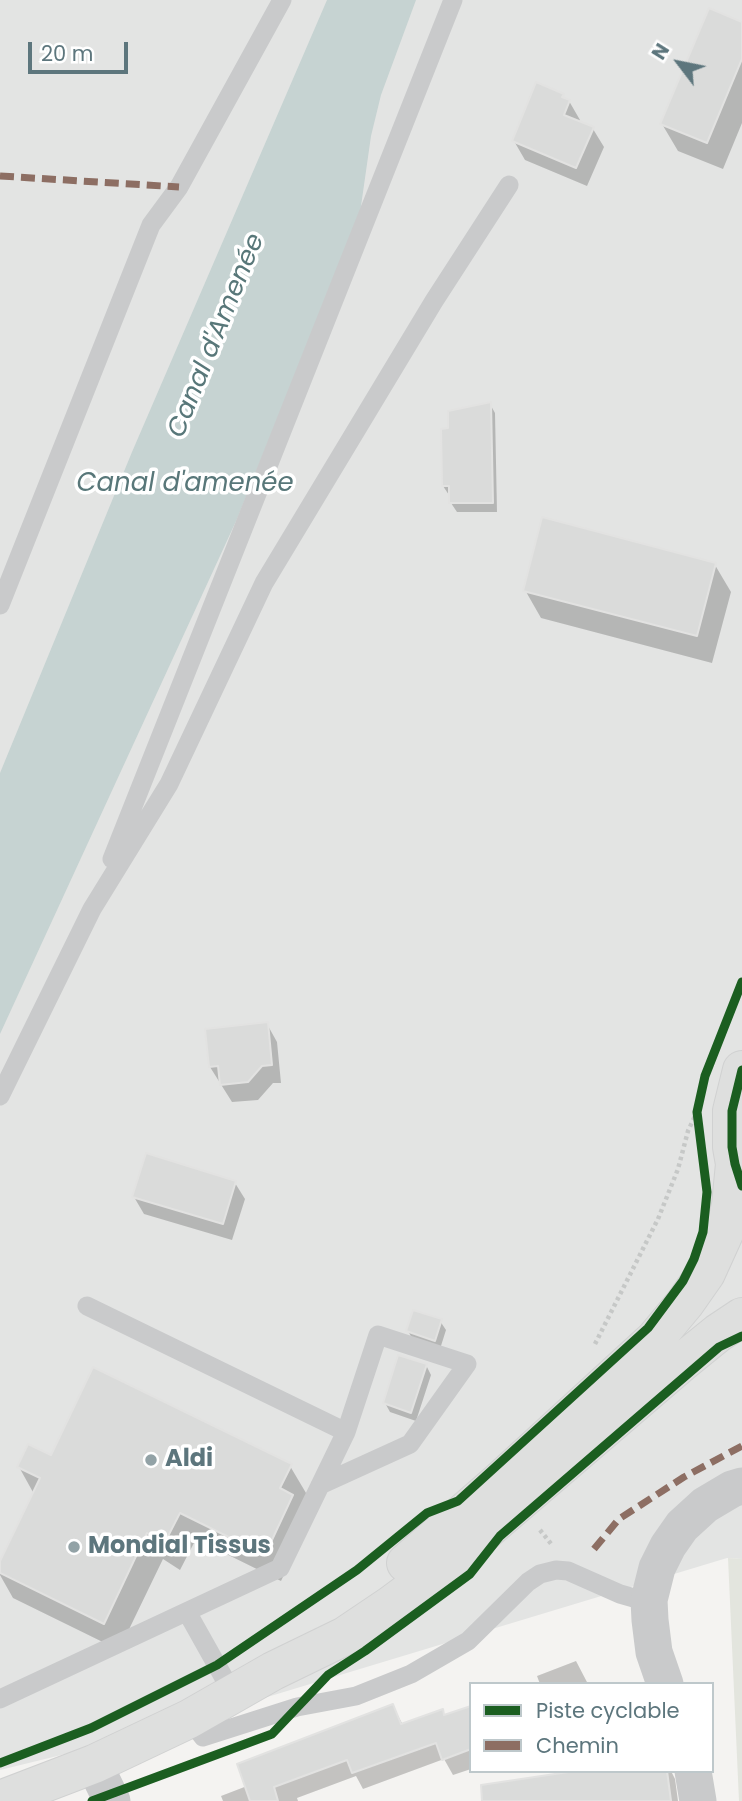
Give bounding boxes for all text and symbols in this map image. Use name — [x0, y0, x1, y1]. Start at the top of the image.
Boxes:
scale bar — [32, 28, 131, 72]
north arrow — [644, 28, 714, 98]
text: N — [646, 38, 676, 65]
text: 20 m — [41, 39, 94, 68]
water label: Canal d'Amenée — [162, 230, 272, 442]
water label: Canal d'amenée — [76, 468, 294, 500]
place label: Aldi — [165, 1446, 213, 1474]
marker: Aldi — [143, 1452, 159, 1468]
place label: Mondial Tissus — [88, 1533, 271, 1561]
marker: Mondial Tissus — [66, 1539, 82, 1555]
legend — [469, 1682, 714, 1773]
text: Piste cyclable — [536, 1696, 680, 1725]
text: Chemin — [536, 1731, 619, 1760]

